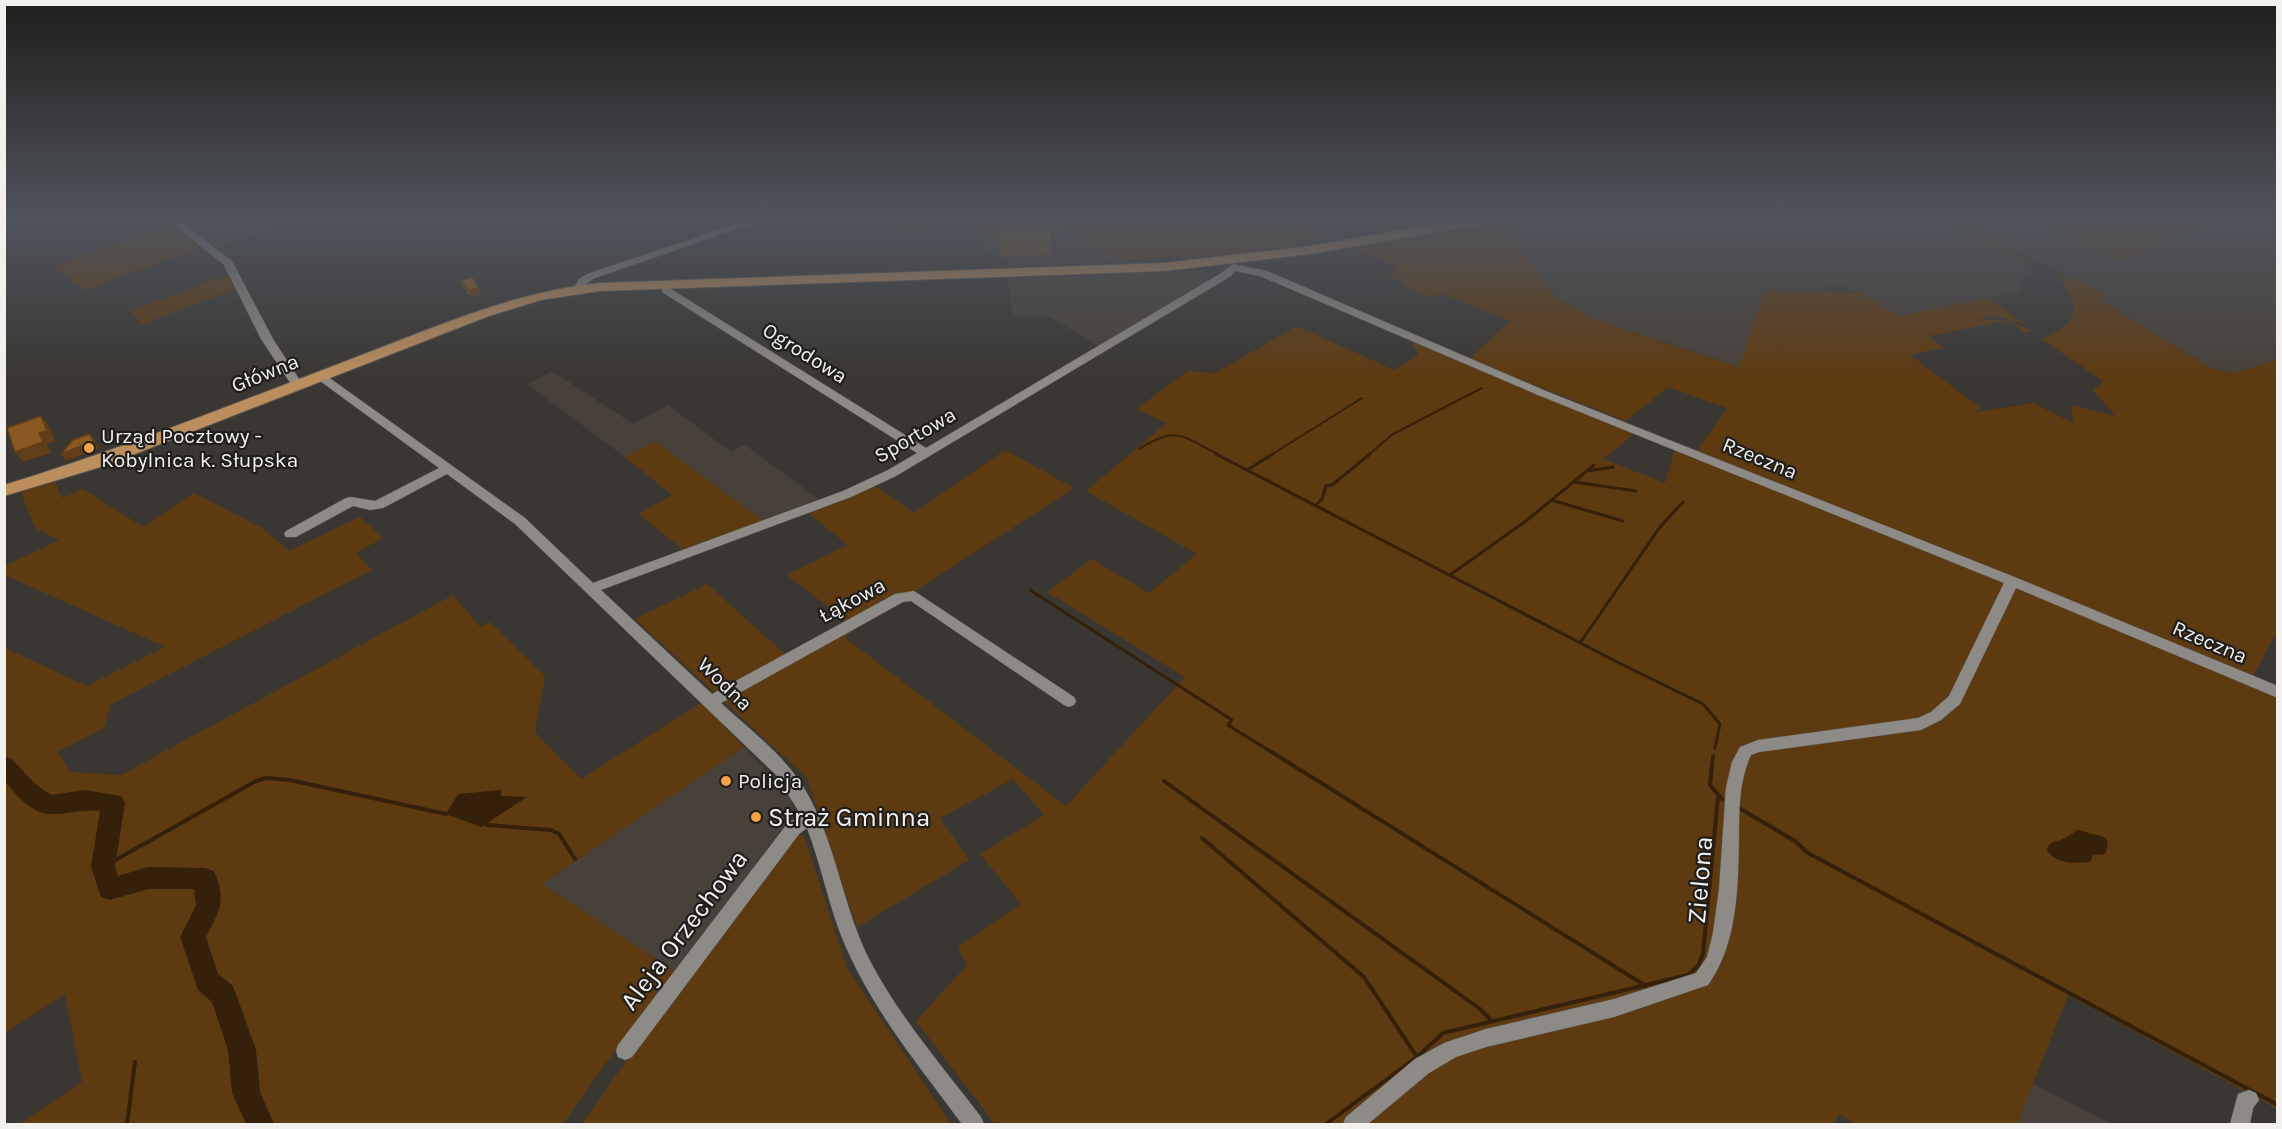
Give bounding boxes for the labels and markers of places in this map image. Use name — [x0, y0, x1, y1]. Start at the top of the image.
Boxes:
place label: Urząd Pocztowy - Kobylnica k. Słupska — [101, 424, 298, 472]
marker: Urząd Pocztowy - Kobylnica k. Słupska — [82, 441, 96, 455]
place label: Policja — [738, 769, 802, 793]
marker: Policja — [719, 774, 733, 788]
place label: Straż Gminna — [768, 802, 930, 833]
marker: Straż Gminna — [749, 810, 763, 824]

